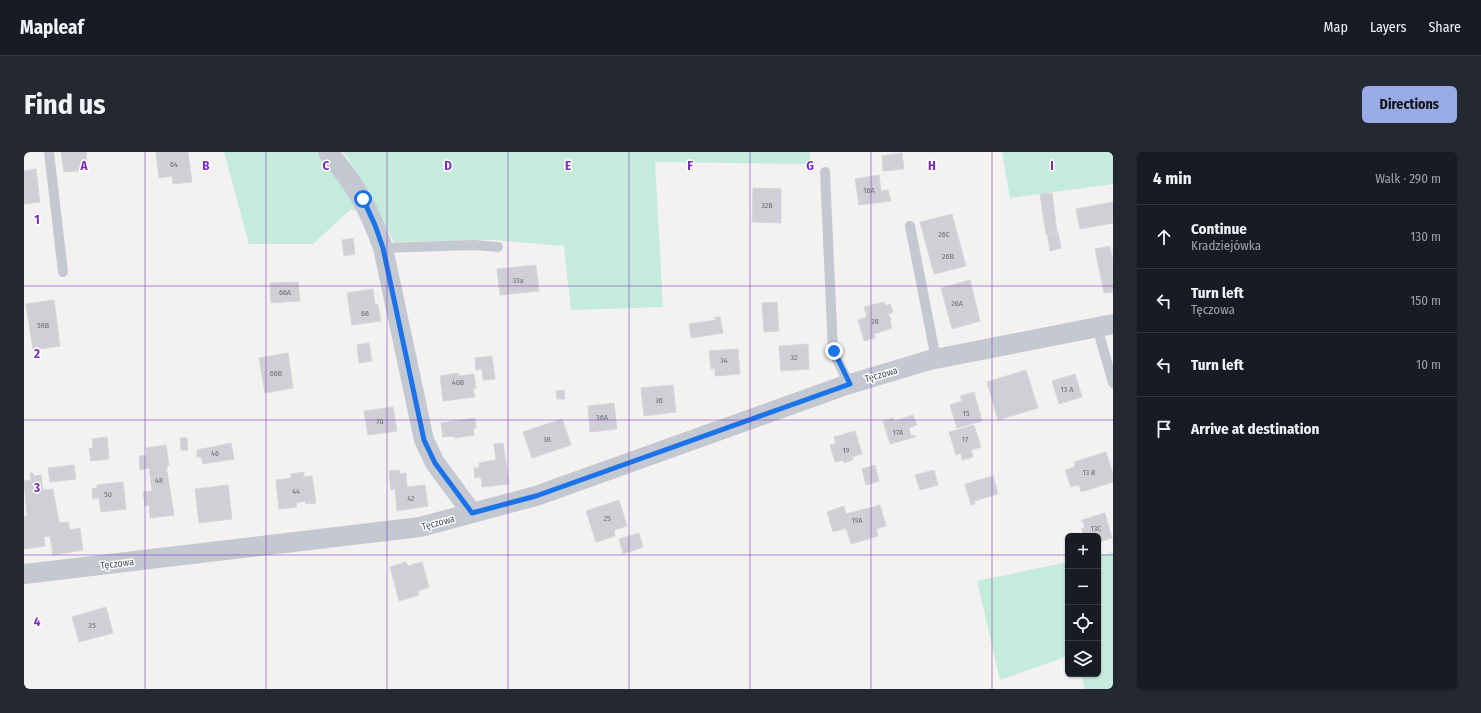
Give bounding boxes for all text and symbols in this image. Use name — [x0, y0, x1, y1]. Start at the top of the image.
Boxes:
text: Mapleaf — [20, 16, 84, 39]
text: Map — [1324, 19, 1348, 36]
text: Layers — [1370, 19, 1406, 36]
text: Share — [1428, 19, 1461, 36]
button: Directions — [1362, 86, 1457, 123]
text: Find us — [24, 88, 106, 121]
text: A — [79, 158, 88, 173]
text: B — [202, 158, 210, 173]
text: C — [323, 158, 330, 173]
text: D — [444, 158, 452, 173]
text: E — [565, 158, 571, 173]
text: F — [687, 158, 693, 173]
text: G — [806, 158, 814, 173]
text: H — [928, 158, 936, 173]
text: I — [1050, 158, 1054, 173]
house number: 64 — [170, 160, 178, 169]
text: 4 min — [1153, 168, 1192, 189]
text: Walk · 290 m — [1375, 171, 1441, 186]
house number: 16A — [863, 186, 875, 195]
route start — [354, 190, 372, 208]
house number: 32B — [761, 201, 773, 210]
text: 1 — [34, 212, 40, 227]
text: Continue — [1191, 220, 1247, 238]
icon: ahead — [1153, 226, 1175, 248]
text: 130 m — [1410, 229, 1441, 244]
house number: 26C — [938, 230, 950, 239]
text: Kradziejówka — [1191, 238, 1261, 253]
house number: 26B — [942, 252, 955, 261]
house number: 33a — [512, 276, 524, 285]
text: Turn left — [1191, 284, 1244, 302]
house number: 66A — [279, 288, 292, 297]
icon: left — [1153, 290, 1175, 312]
text: 150 m — [1410, 293, 1441, 308]
house number: 26A — [951, 299, 964, 308]
text: Tęczowa — [1191, 302, 1235, 317]
house number: 68 — [361, 309, 369, 318]
house number: 28 — [871, 317, 879, 326]
house number: 58B — [37, 321, 50, 330]
route end — [825, 342, 843, 360]
text: 2 — [33, 346, 40, 361]
house number: 32 — [790, 353, 798, 362]
icon: left — [1153, 354, 1175, 376]
house number: 34 — [720, 356, 728, 365]
text: Turn left — [1191, 356, 1244, 374]
text: 10 m — [1416, 357, 1441, 372]
street label: Tęczowa — [863, 365, 899, 385]
house number: 66B — [270, 369, 283, 378]
house number: 40B — [452, 378, 465, 387]
house number: 13 A — [1061, 385, 1074, 394]
house number: 36 — [655, 396, 663, 405]
house number: 15 — [963, 409, 970, 418]
house number: 36A — [596, 413, 609, 422]
house number: 70 — [376, 417, 384, 426]
icon: arrive — [1153, 418, 1175, 440]
text: Arrive at destination — [1191, 420, 1319, 438]
house number: 17A — [893, 428, 904, 437]
house number: 38 — [543, 435, 551, 444]
house number: 17 — [962, 435, 969, 444]
house number: 19 — [842, 446, 850, 455]
house number: 46 — [211, 449, 219, 458]
house number: 13 B — [1083, 468, 1096, 477]
house number: 48 — [155, 476, 163, 485]
text: 3 — [33, 480, 40, 495]
house number: 44 — [292, 487, 300, 496]
house number: 50 — [104, 490, 112, 499]
house number: 42 — [407, 494, 415, 503]
street label: Tęczowa — [420, 513, 456, 533]
house number: 25 — [603, 514, 611, 523]
house number: 19A — [851, 516, 863, 525]
house number: 13C — [1091, 524, 1101, 533]
map controls — [1065, 533, 1101, 677]
button: + — [1065, 533, 1101, 569]
street label: Tęczowa — [100, 556, 135, 572]
button: − — [1065, 569, 1101, 605]
button: locate — [1065, 605, 1101, 641]
text: 4 — [34, 614, 41, 629]
house number: 35 — [88, 621, 96, 630]
button: layers — [1065, 641, 1101, 677]

